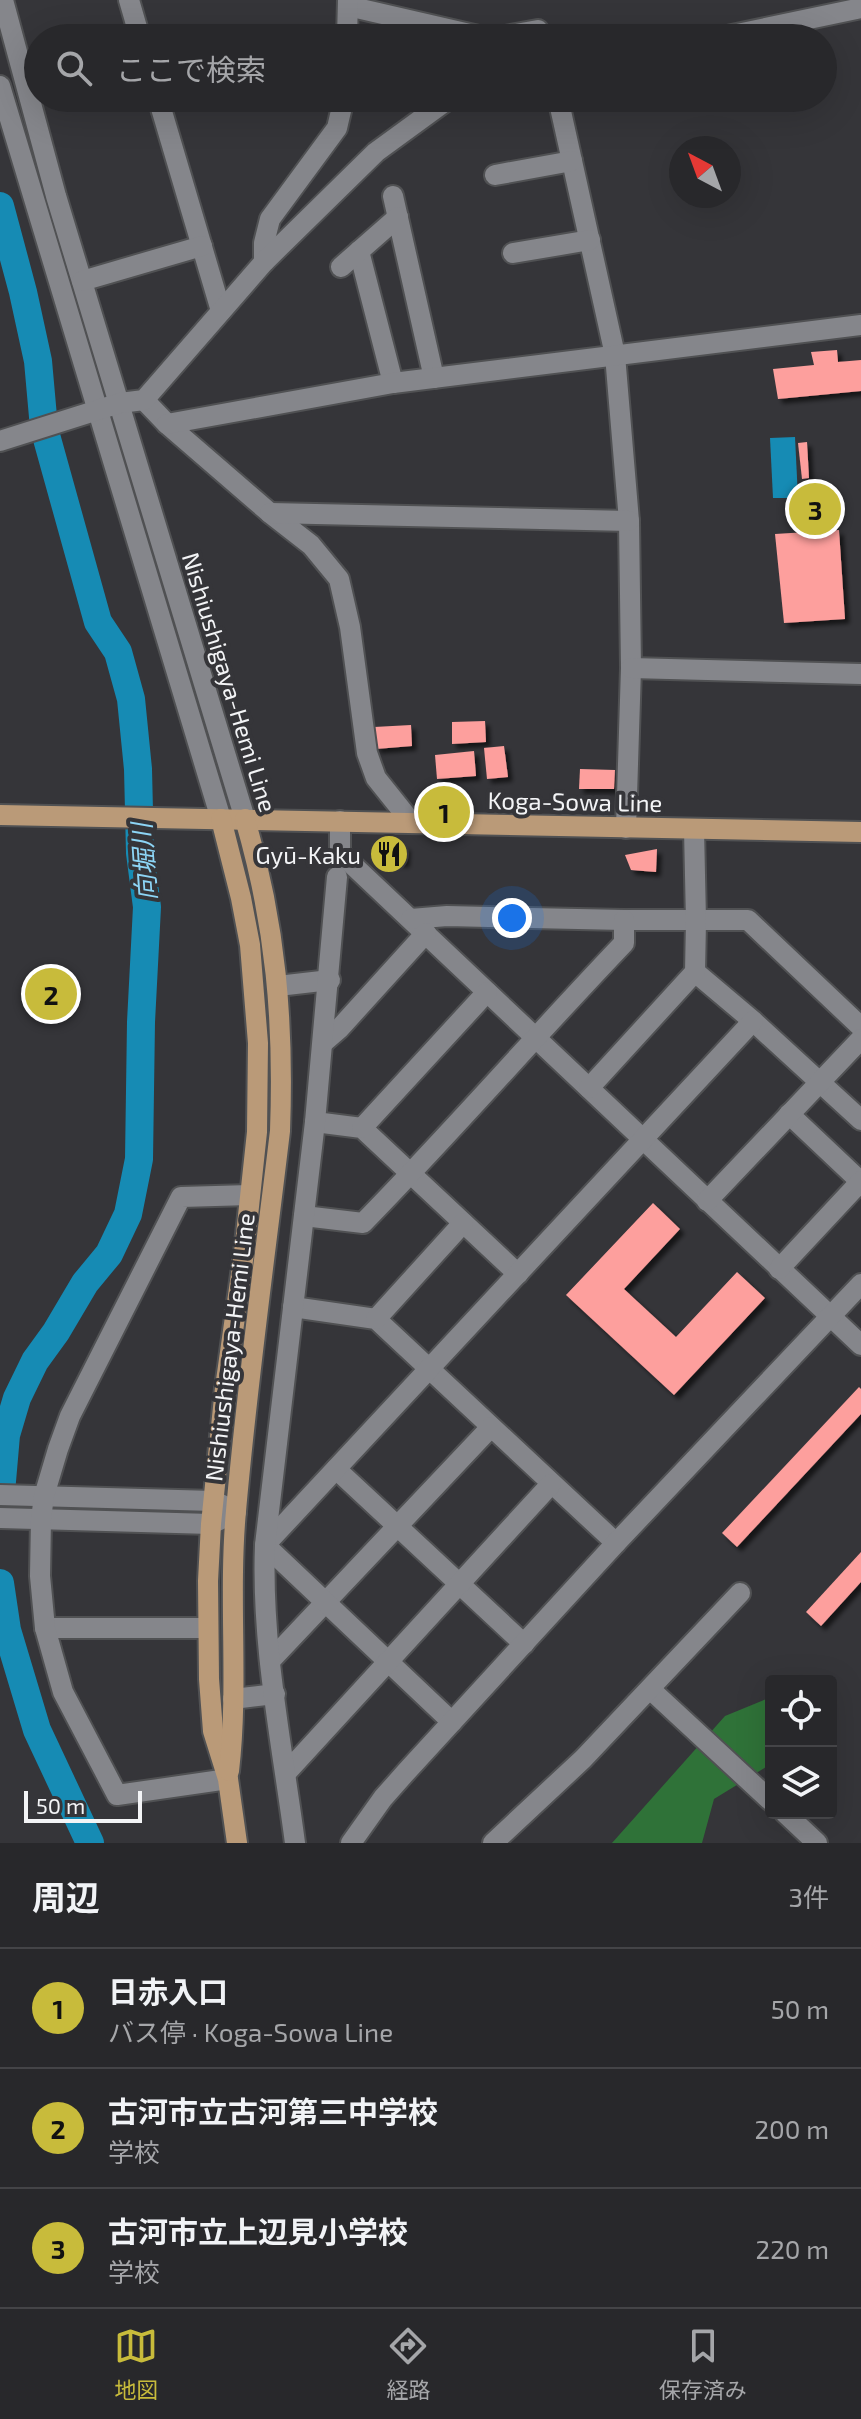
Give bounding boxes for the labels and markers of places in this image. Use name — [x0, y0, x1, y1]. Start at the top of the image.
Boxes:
pin: 3 — [789, 479, 841, 539]
pin: 1 — [418, 782, 470, 842]
restaurant icon: Gyū-Kaku — [368, 833, 410, 875]
place label: Gyū-Kaku — [256, 840, 361, 869]
pin: 2 — [25, 964, 77, 1024]

